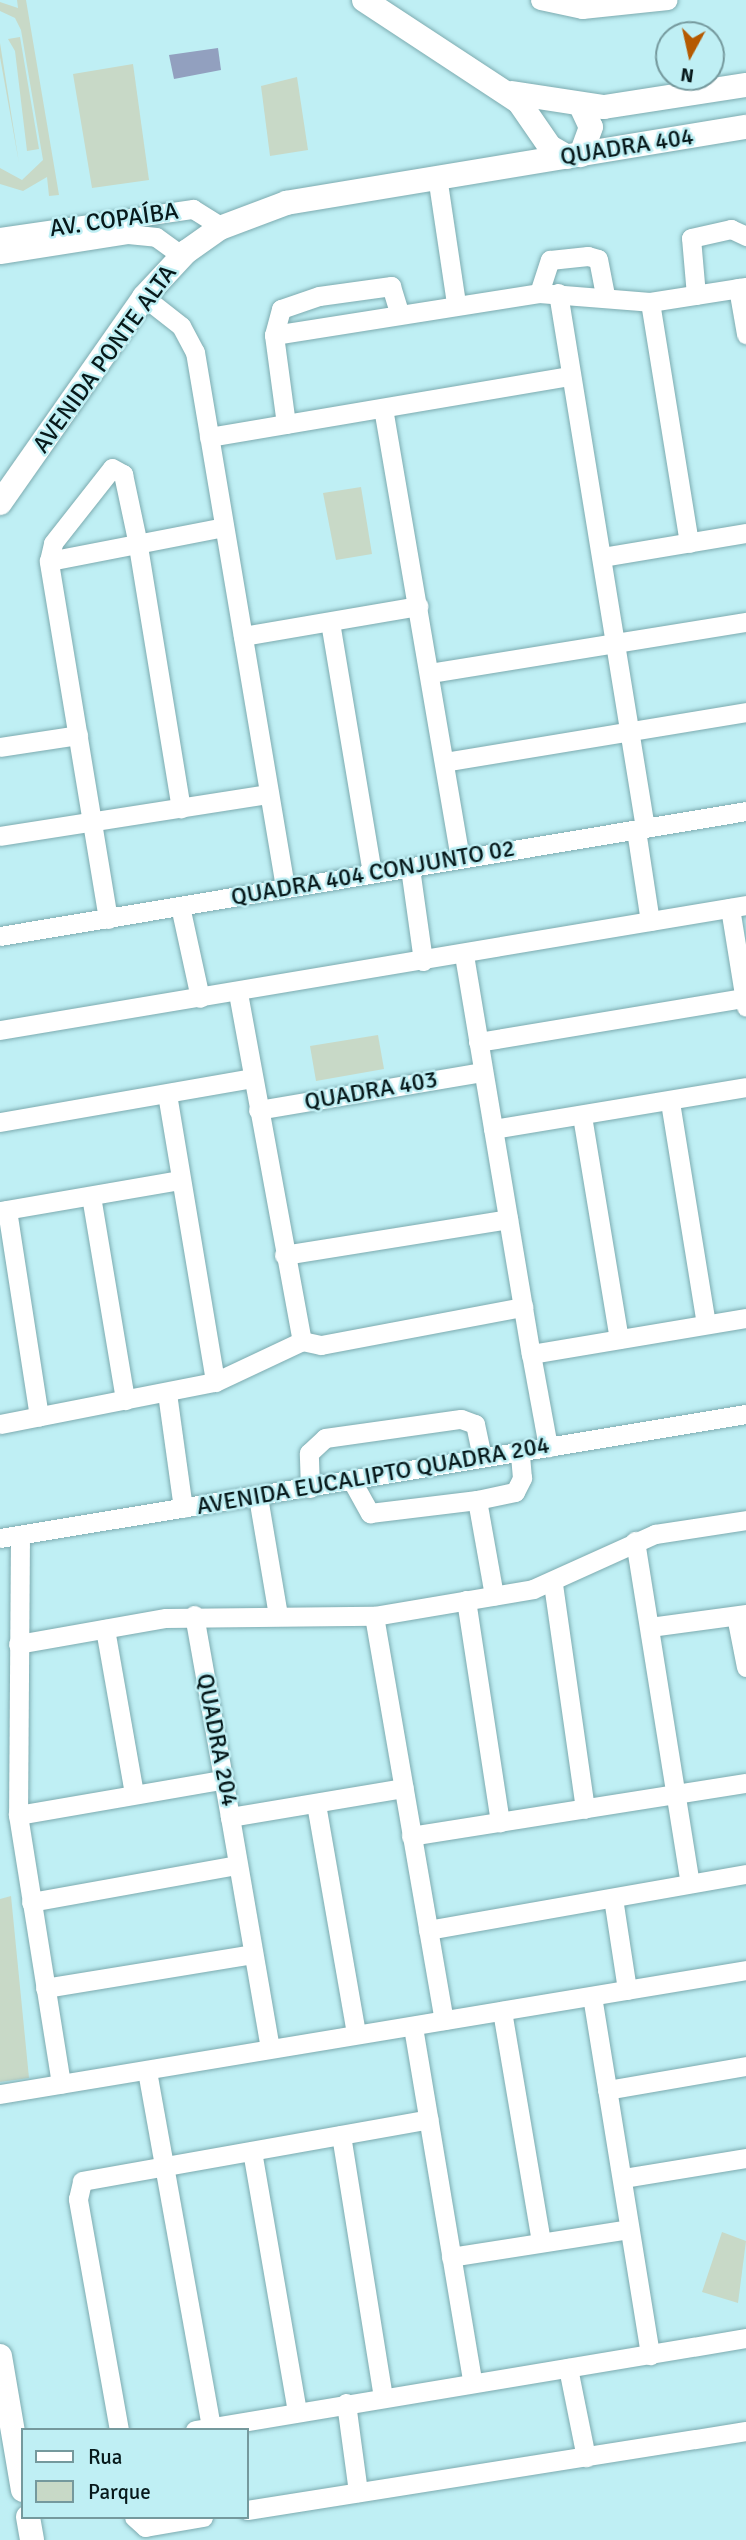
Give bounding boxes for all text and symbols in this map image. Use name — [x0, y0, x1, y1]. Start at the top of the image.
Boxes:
north arrow — [655, 21, 725, 91]
text: N — [679, 62, 696, 88]
street label: QUADRA 404 — [558, 122, 696, 172]
street label: AV. COPAÍBA — [48, 197, 180, 243]
street label: AVENIDA PONTE ALTA — [27, 259, 183, 459]
street label: QUADRA 404 CONJUNTO 02 — [229, 834, 517, 912]
street label: QUADRA 403 — [302, 1065, 440, 1117]
street label: AVENIDA EUCALIPTO QUADRA 204 — [194, 1431, 552, 1521]
street label: QUADRA 204 — [190, 1671, 244, 1809]
legend — [21, 2428, 248, 2519]
text: Rua — [88, 2444, 122, 2470]
text: Parque — [88, 2479, 151, 2505]

